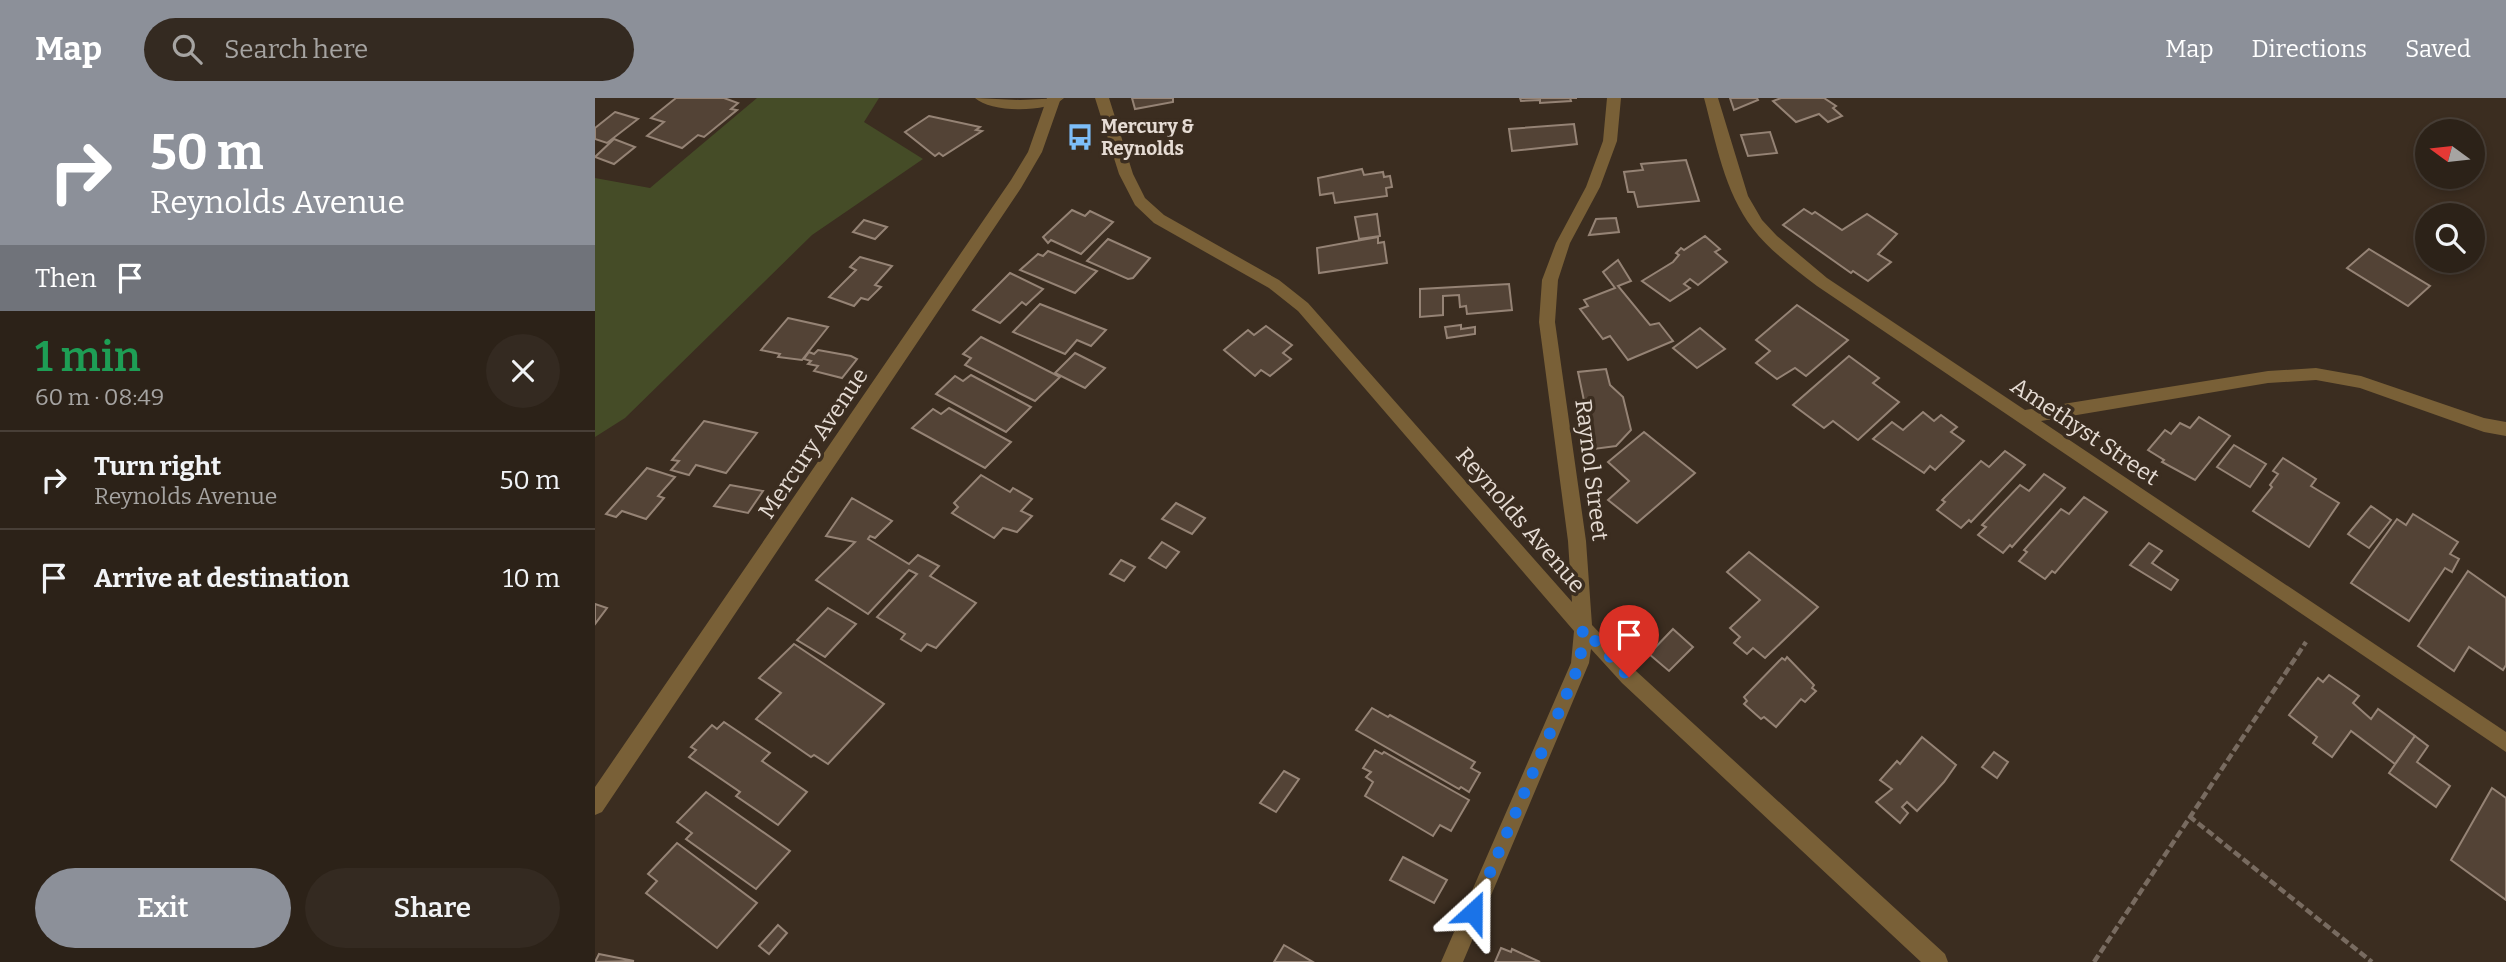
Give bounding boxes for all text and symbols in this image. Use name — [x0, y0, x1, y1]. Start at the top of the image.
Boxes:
search box — [144, 18, 634, 81]
text: Map — [35, 29, 102, 69]
icon: search — [168, 30, 206, 68]
text: Search here — [224, 34, 368, 65]
text: Map — [2165, 35, 2214, 63]
text: Directions — [2252, 35, 2367, 63]
text: Saved — [2405, 35, 2471, 63]
place label: Mercury & Reynolds — [1101, 115, 1194, 160]
north arrow — [2415, 119, 2485, 189]
map controls — [2415, 119, 2485, 273]
bus stop icon: Mercury & Reynolds — [1065, 122, 1095, 152]
text: 50 m — [150, 123, 263, 182]
icon: right — [35, 126, 126, 217]
text: Reynolds Avenue — [150, 183, 405, 221]
button: search — [2415, 203, 2485, 273]
icon: arrive — [111, 259, 149, 297]
text: Then — [35, 263, 97, 294]
text: 1 min — [35, 332, 141, 382]
button: close — [486, 334, 560, 408]
street label: Mercury Avenue — [752, 362, 874, 524]
street label: Amethyst Street — [2006, 371, 2164, 491]
text: 60 m · 08:49 — [35, 383, 164, 411]
street label: Raynol Street — [1569, 398, 1615, 542]
street label: Reynolds Avenue — [1450, 442, 1592, 598]
text: Turn right — [94, 451, 221, 482]
icon: right — [35, 461, 73, 499]
text: 50 m — [499, 465, 560, 496]
text: Reynolds Avenue — [94, 482, 277, 510]
icon: arrive — [35, 559, 73, 597]
text: Arrive at destination — [94, 563, 349, 594]
text: 10 m — [503, 563, 560, 594]
pin — [1599, 605, 1659, 677]
icon: arrive — [1610, 616, 1648, 654]
button: Exit — [35, 868, 291, 948]
button: Share — [305, 868, 560, 948]
position arrow — [1436, 875, 1510, 949]

